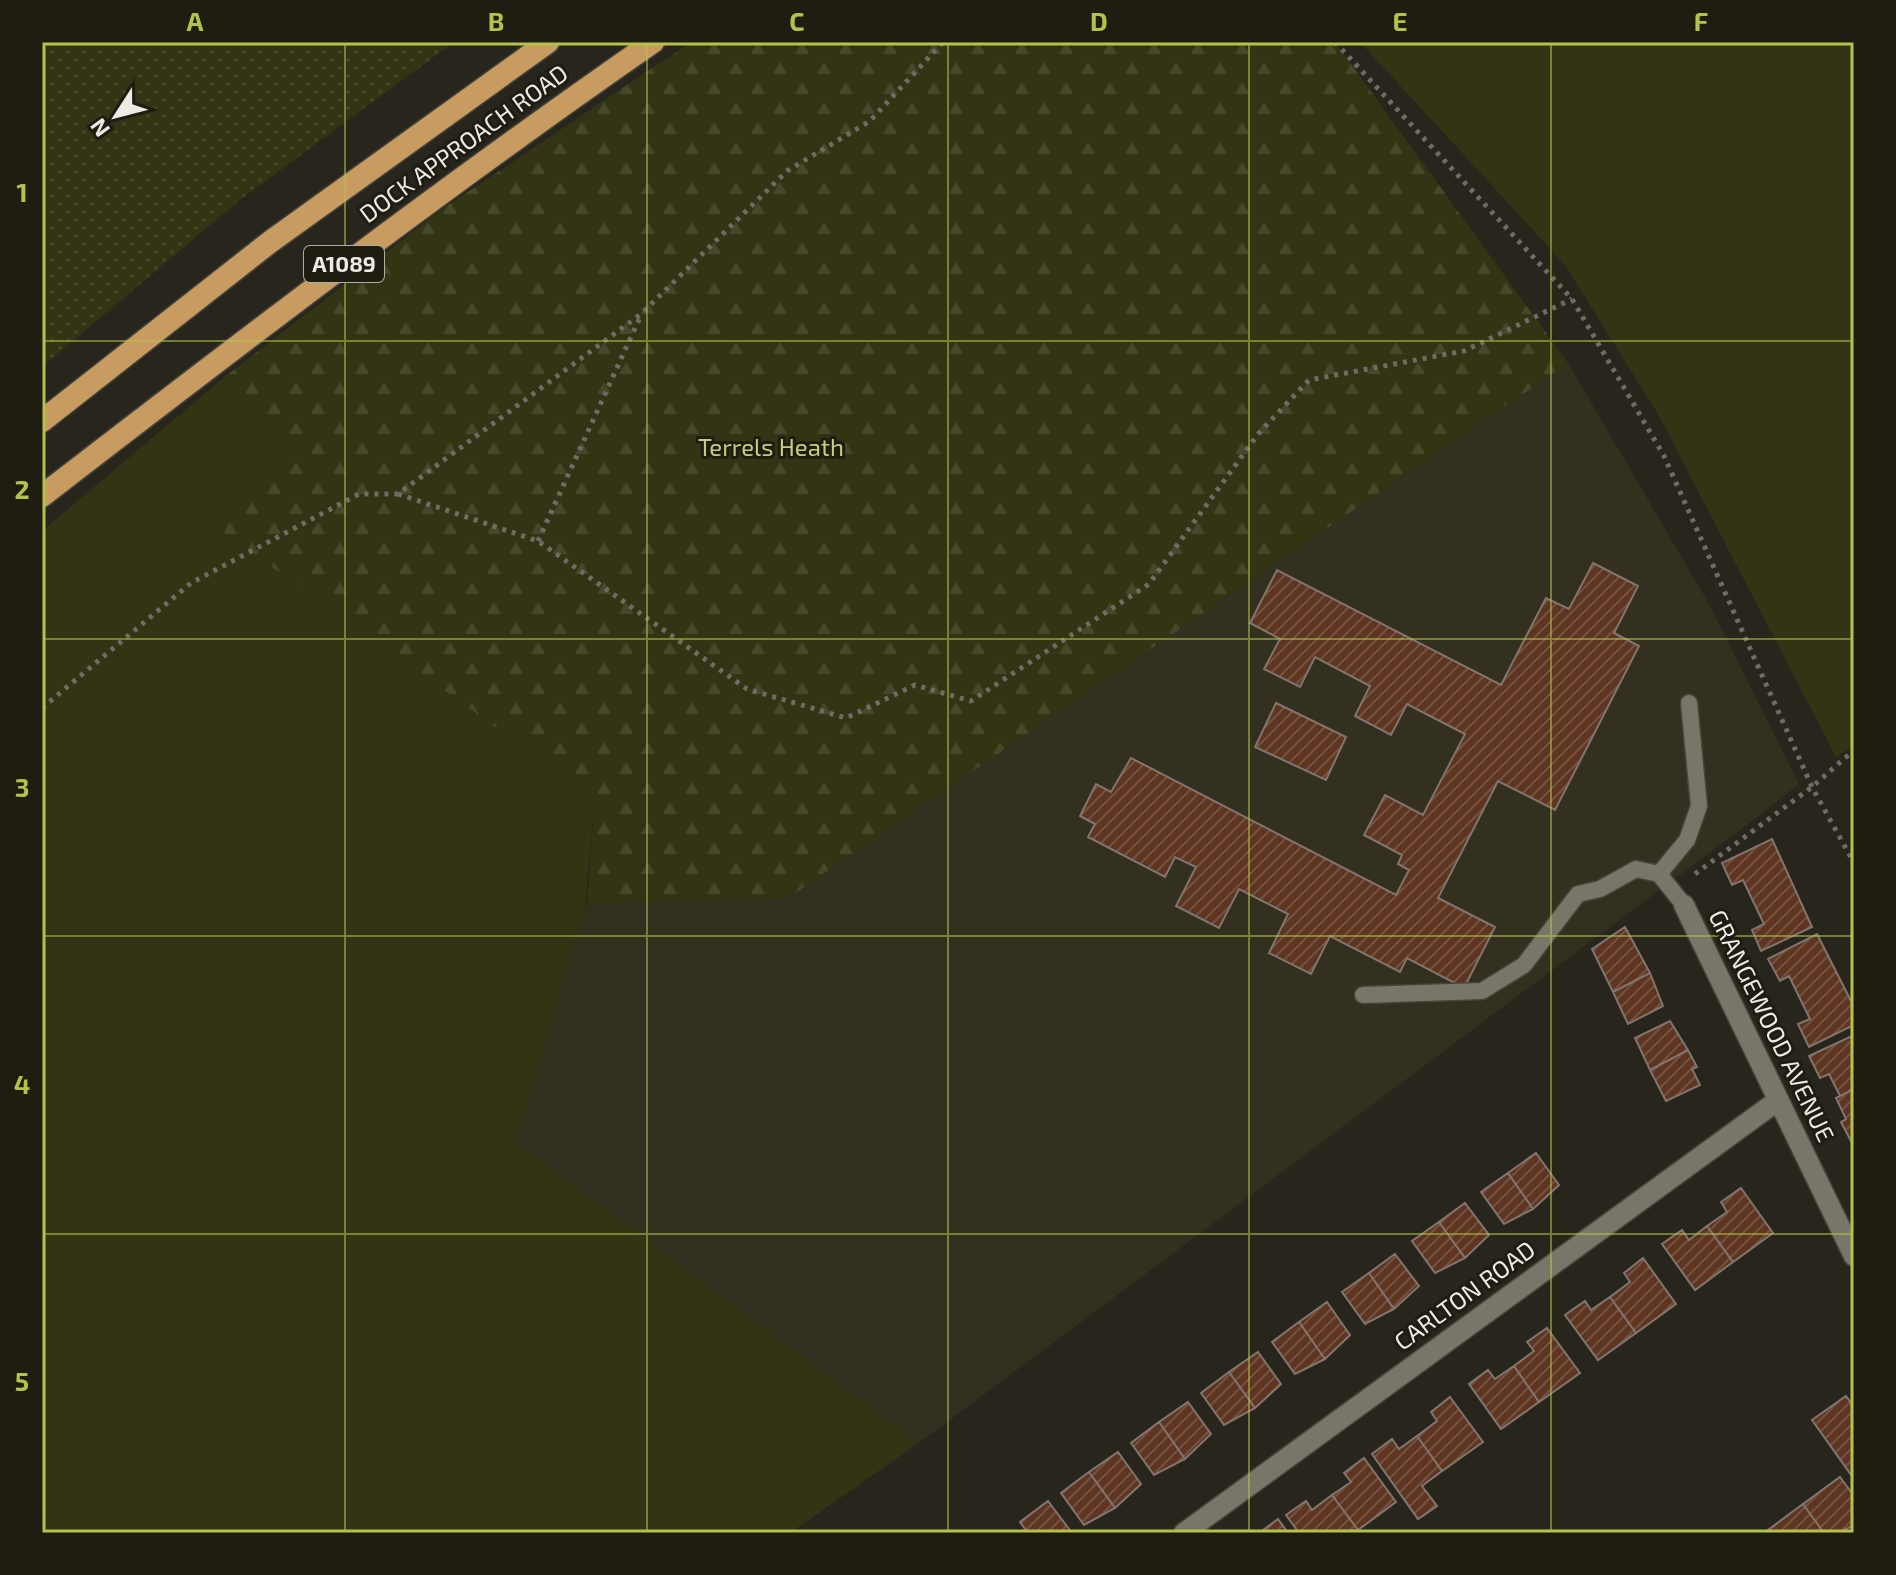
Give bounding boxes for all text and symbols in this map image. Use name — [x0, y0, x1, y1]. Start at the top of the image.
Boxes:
text: A — [187, 5, 204, 36]
text: B — [488, 5, 504, 36]
text: C — [789, 5, 805, 36]
text: D — [1090, 5, 1108, 36]
text: E — [1392, 5, 1408, 36]
text: F — [1694, 5, 1708, 36]
street label: DOCK APPROACH ROAD — [353, 58, 573, 228]
north arrow — [76, 76, 156, 156]
text: N — [84, 114, 114, 142]
text: 1 — [16, 176, 28, 207]
road number: A1089 — [304, 246, 384, 282]
park label: Terrels Heath — [698, 432, 844, 461]
text: 2 — [14, 473, 30, 504]
text: 3 — [15, 771, 29, 802]
street label: GRANGEWOOD AVENUE — [1704, 905, 1841, 1146]
text: 4 — [14, 1068, 30, 1099]
street label: CARLTON ROAD — [1388, 1234, 1540, 1356]
text: 5 — [15, 1365, 29, 1396]

